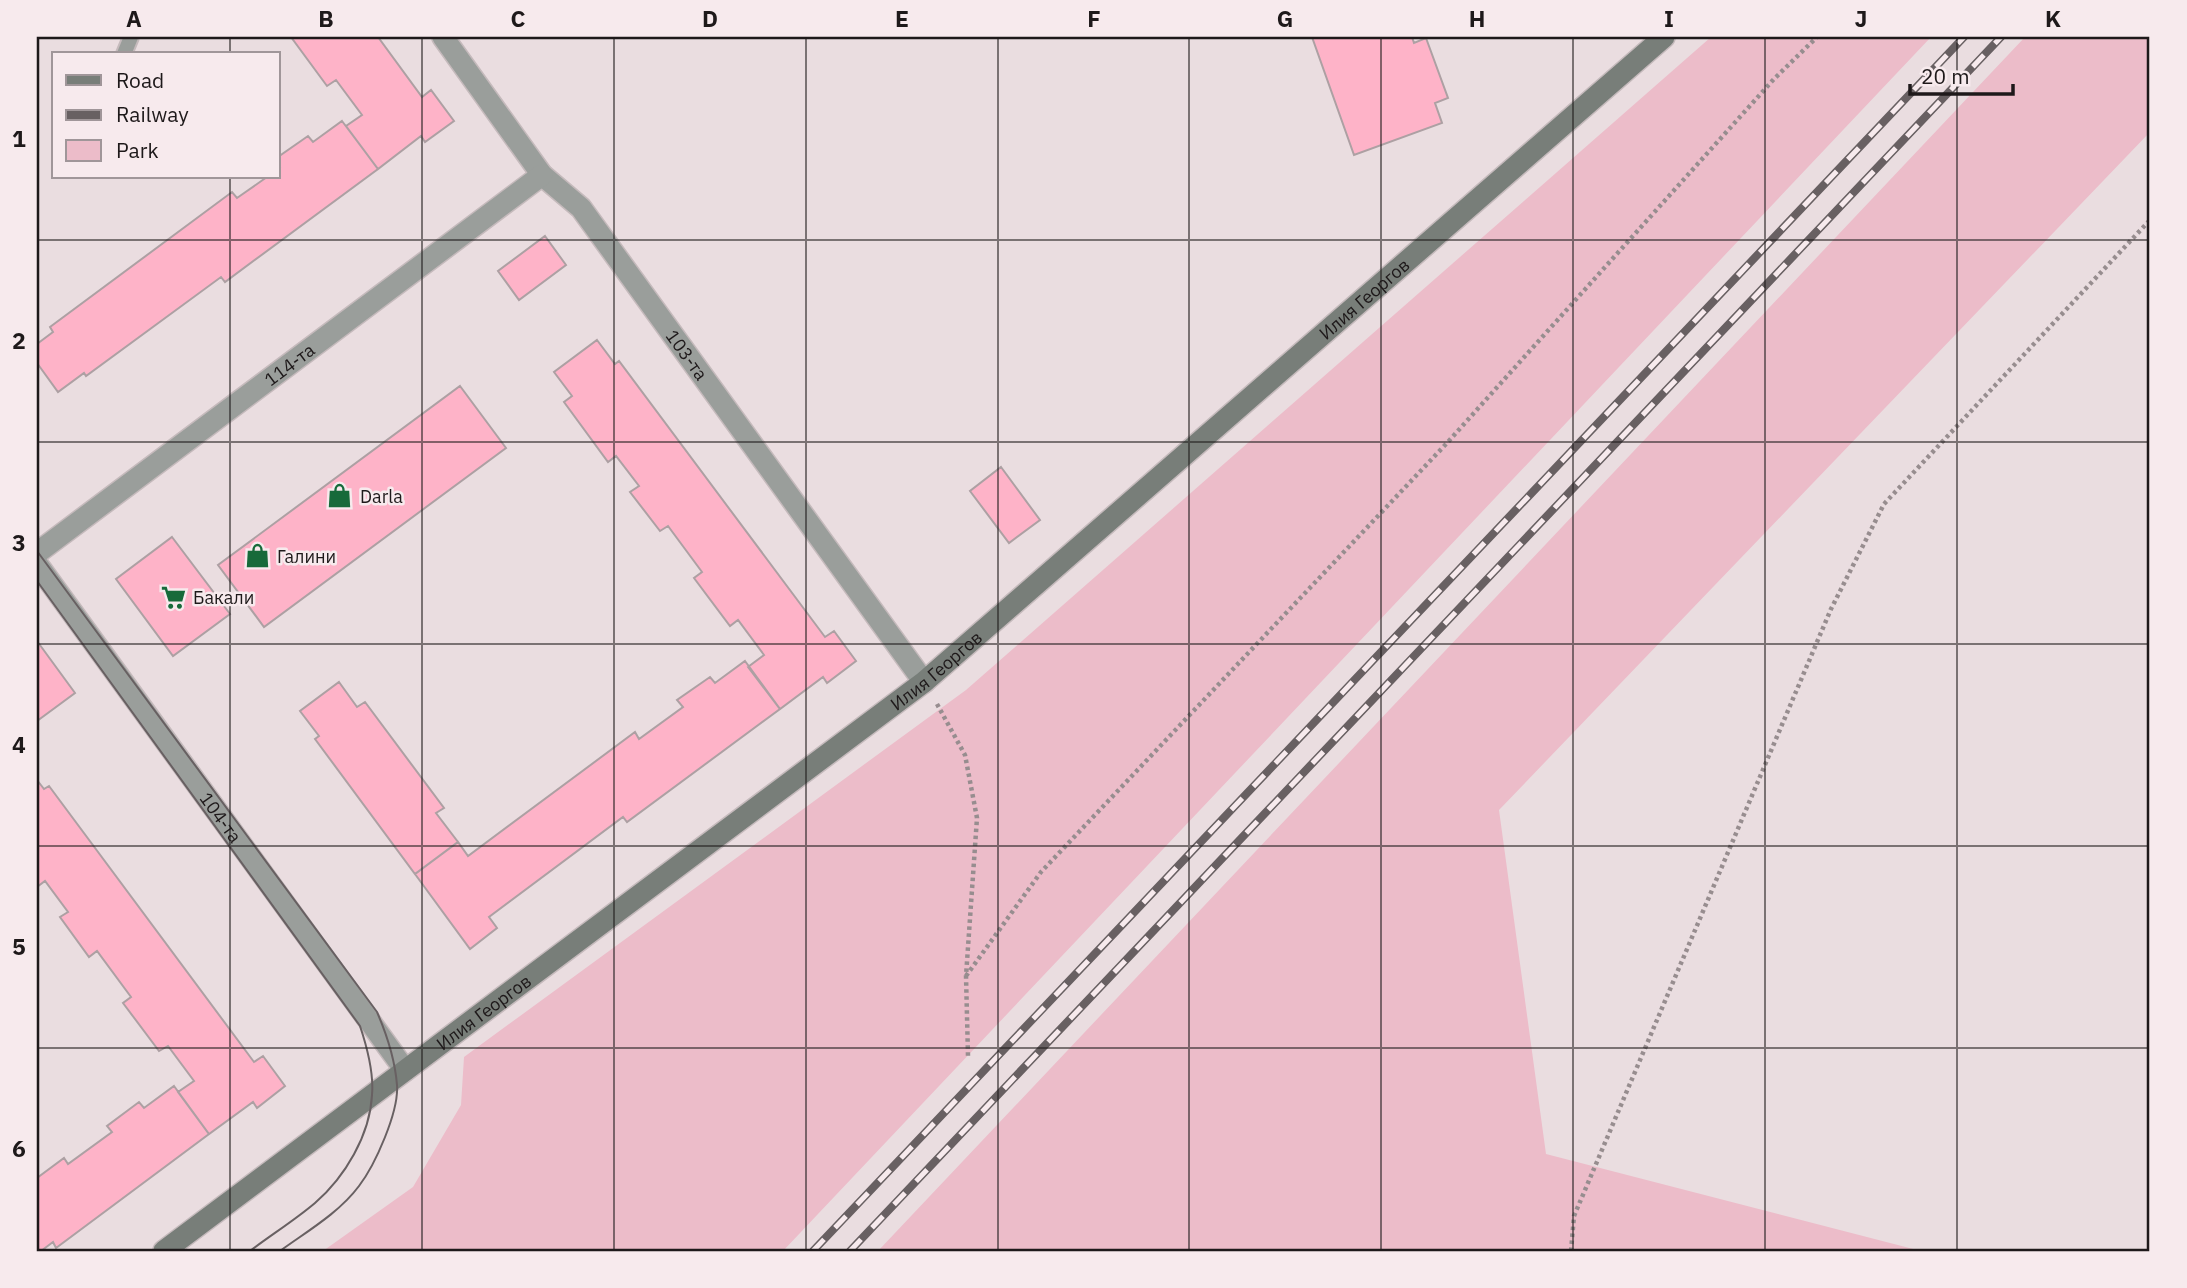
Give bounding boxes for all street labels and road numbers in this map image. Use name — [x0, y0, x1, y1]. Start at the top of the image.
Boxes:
street label: Илия Георгов — [1314, 253, 1414, 344]
street label: 103-та — [661, 325, 713, 385]
street label: 114-та — [260, 338, 319, 390]
street label: Илия Георгов — [885, 625, 987, 715]
street label: 104-та — [195, 787, 247, 847]
street label: Илия Георгов — [431, 969, 535, 1055]

